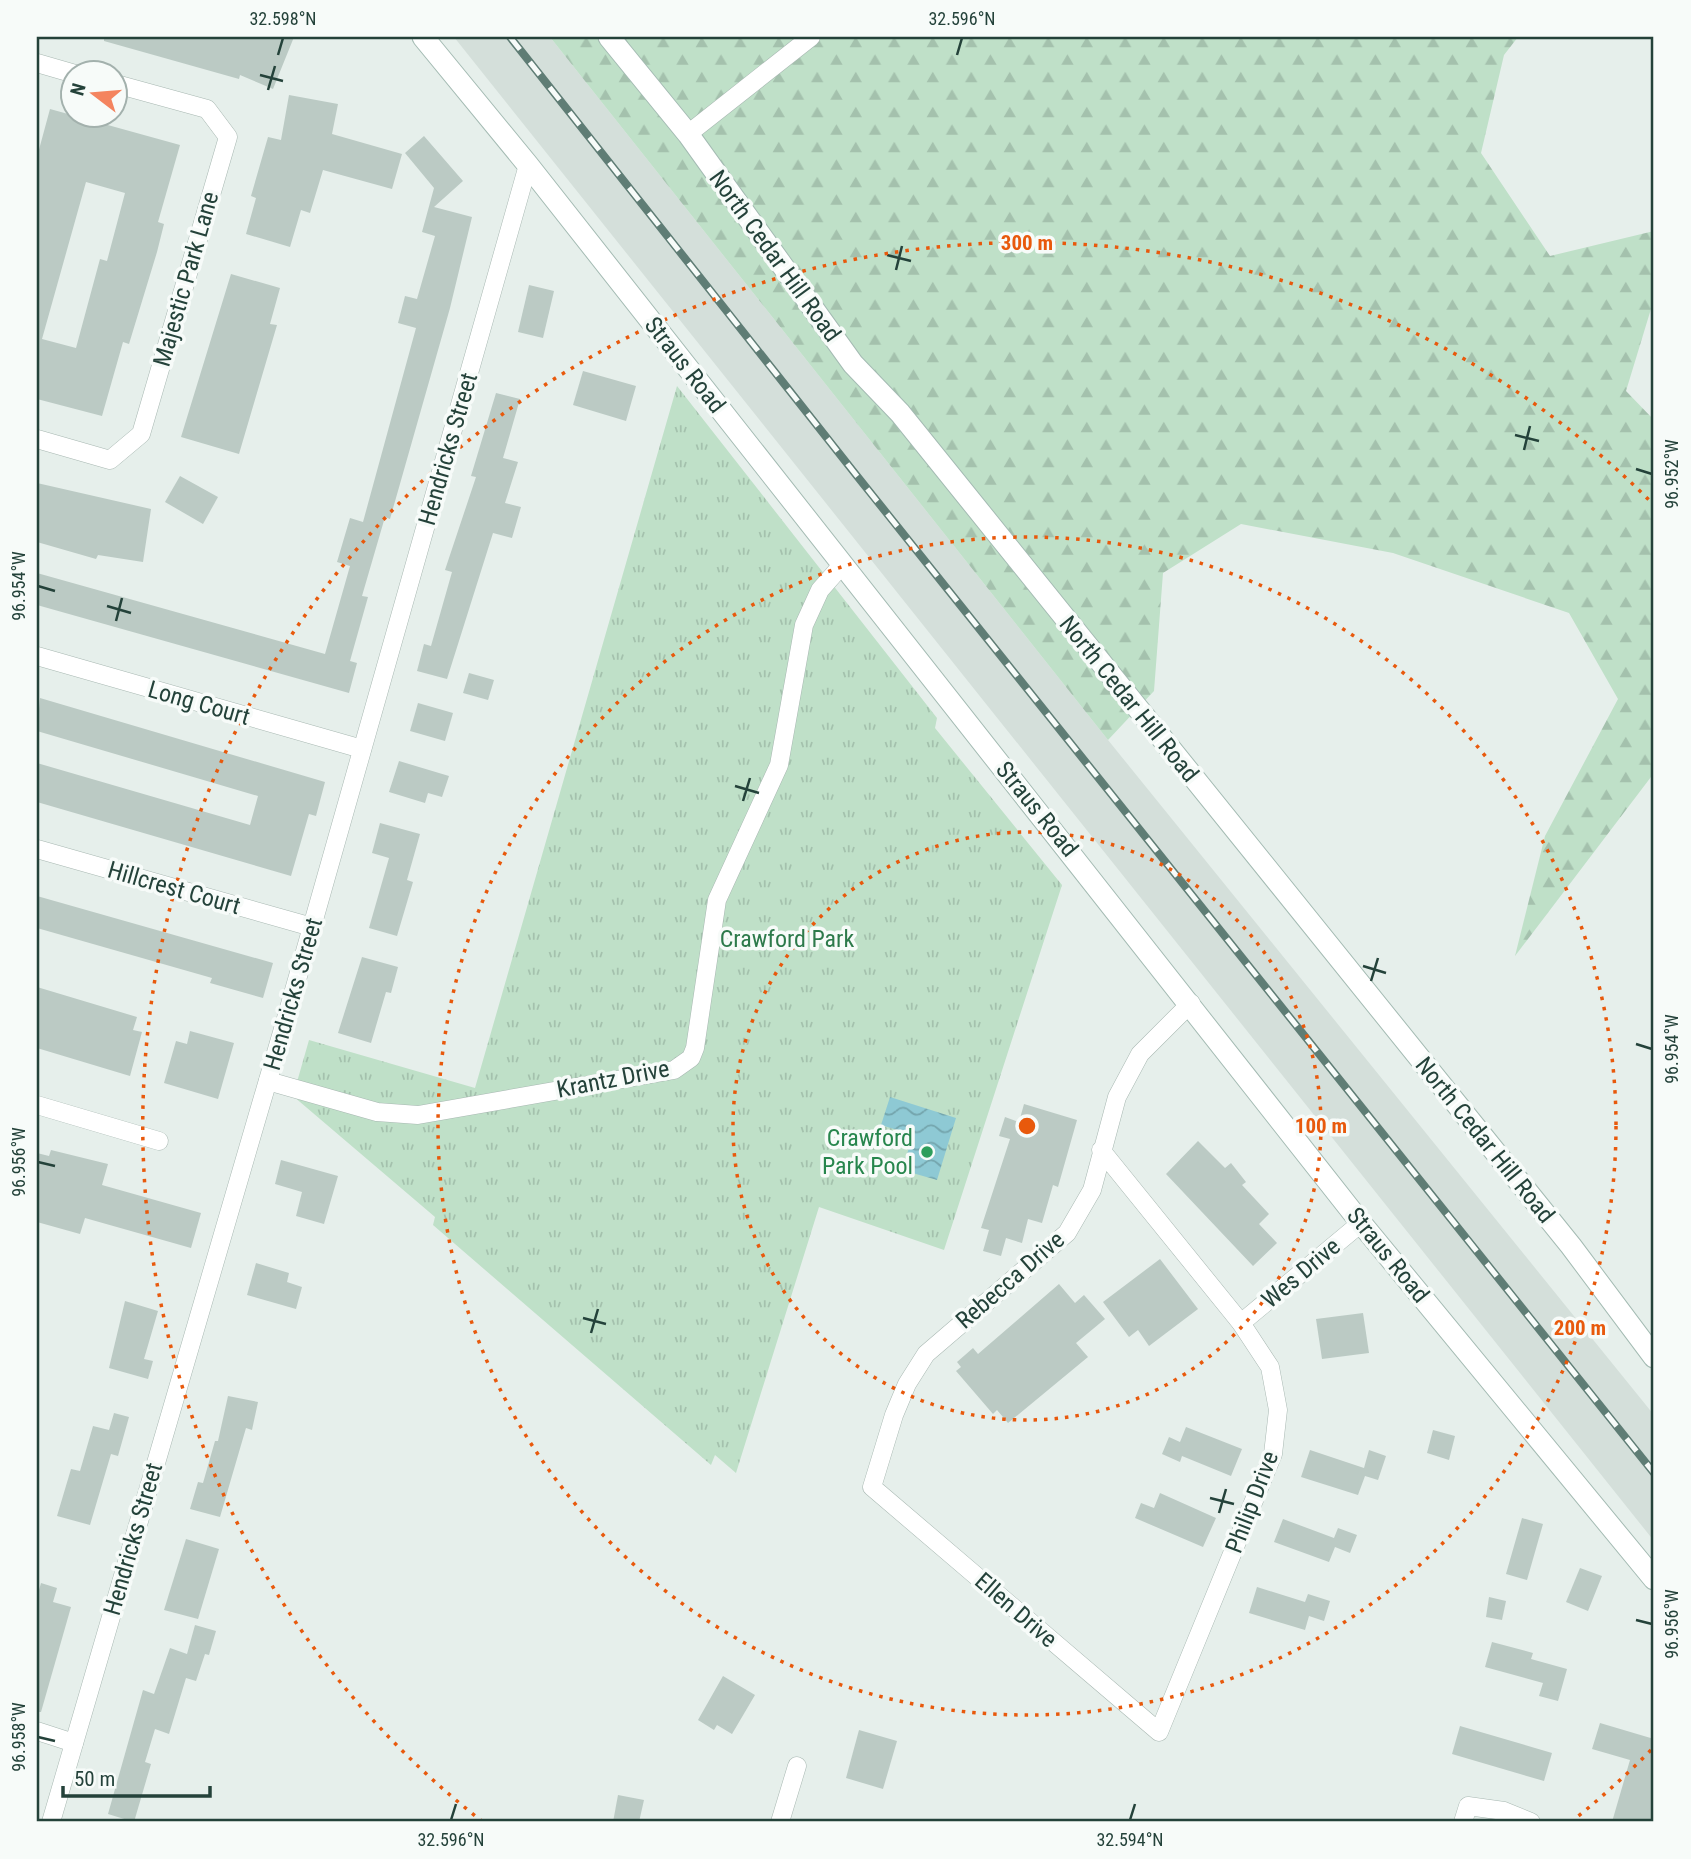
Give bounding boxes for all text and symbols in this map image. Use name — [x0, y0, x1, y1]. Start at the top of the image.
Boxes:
text: 32.598°N — [249, 8, 317, 29]
text: 32.596°N — [928, 8, 996, 29]
north arrow — [60, 60, 130, 130]
text: N — [65, 81, 91, 98]
street label: North Cedar Hill Road — [703, 165, 847, 347]
street label: Majestic Park Lane — [148, 188, 224, 370]
text: 300 m — [1001, 231, 1053, 255]
street label: Straus Road — [639, 311, 731, 419]
street label: Hendricks Street — [413, 370, 483, 528]
text: 96.952°W — [1661, 439, 1682, 509]
text: 96.954°W — [8, 551, 29, 621]
street label: North Cedar Hill Road — [1054, 610, 1204, 788]
street label: Long Court — [145, 675, 253, 731]
street label: Straus Road — [990, 756, 1084, 862]
street label: Hillcrest Court — [104, 856, 244, 920]
street label: Hendricks Street — [258, 915, 328, 1073]
park label: Crawford Park — [720, 925, 854, 953]
text: 96.954°W — [1661, 1014, 1682, 1084]
street label: North Cedar Hill Road — [1410, 1051, 1560, 1229]
street label: Krantz Drive — [554, 1054, 672, 1104]
centre of rings — [1015, 1114, 1039, 1138]
text: 100 m — [1295, 1114, 1347, 1138]
place label: Crawford Park Pool — [822, 1124, 913, 1180]
text: 96.956°W — [8, 1127, 29, 1197]
marker: Crawford Park Pool — [919, 1144, 935, 1160]
street label: Straus Road — [1341, 1202, 1435, 1308]
street label: Rebecca Drive — [950, 1225, 1070, 1335]
street label: Wes Drive — [1256, 1232, 1346, 1314]
text: 200 m — [1554, 1316, 1606, 1340]
street label: Philip Drive — [1220, 1447, 1284, 1557]
street label: Hendricks Street — [98, 1460, 168, 1618]
street label: Ellen Drive — [969, 1567, 1063, 1653]
text: 96.956°W — [1661, 1589, 1682, 1659]
text: 96.958°W — [8, 1702, 29, 1772]
scale bar — [63, 1754, 210, 1798]
text: 50 m — [74, 1767, 115, 1791]
text: 32.596°N — [417, 1829, 485, 1850]
text: 32.594°N — [1096, 1829, 1164, 1850]

